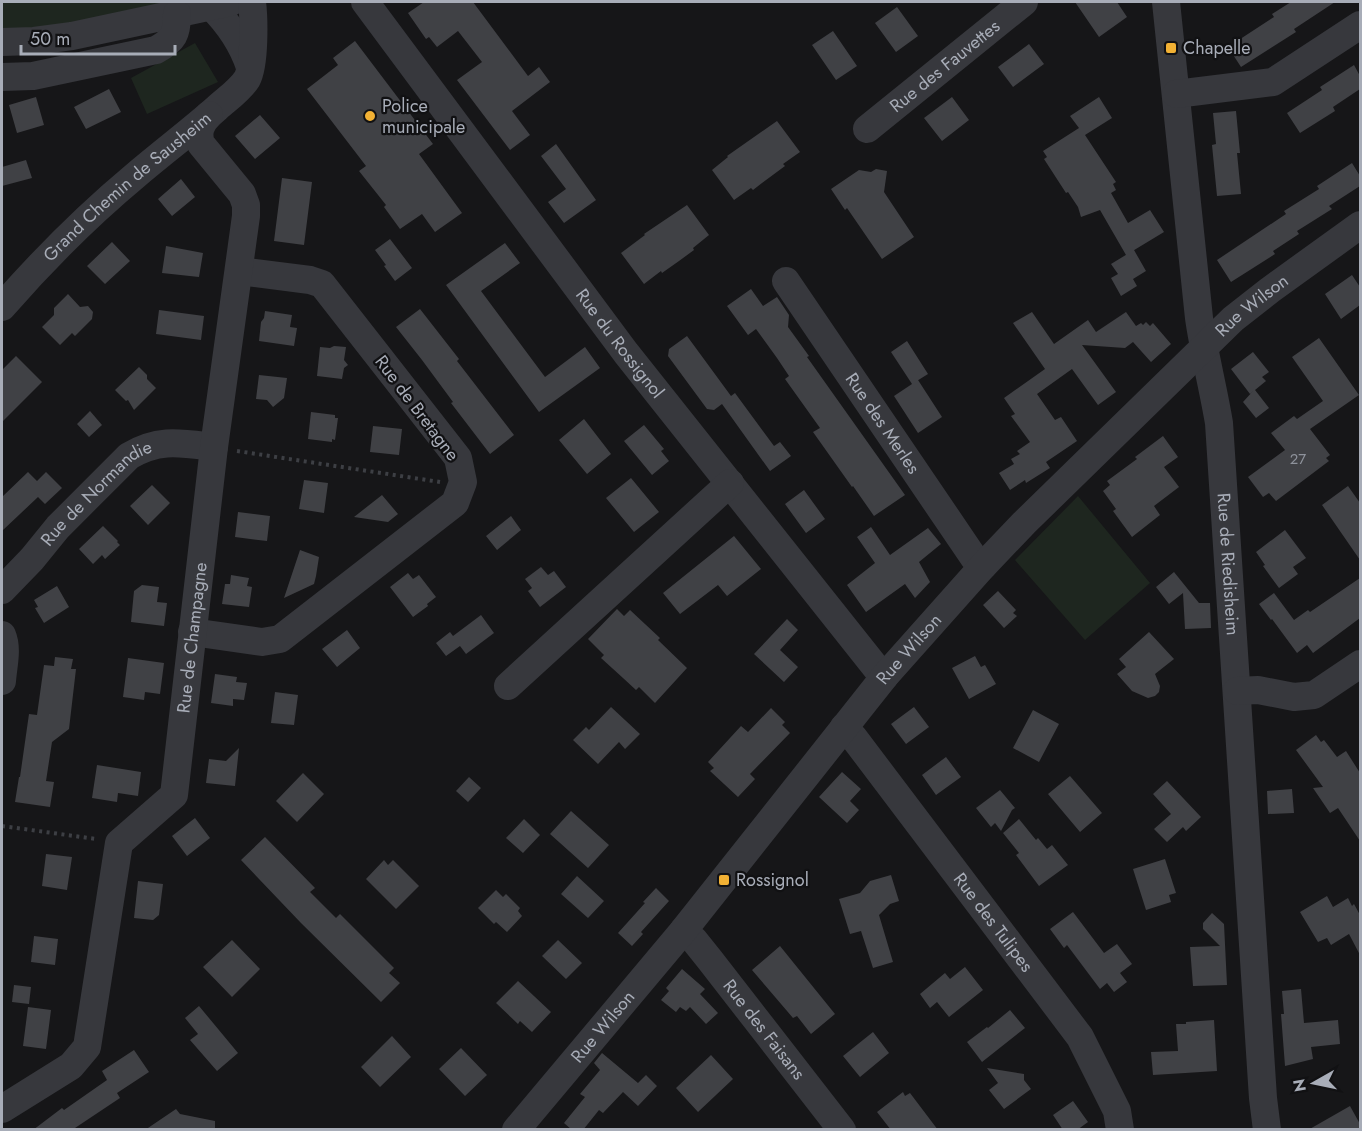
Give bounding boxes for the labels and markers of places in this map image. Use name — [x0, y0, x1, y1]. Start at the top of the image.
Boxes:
place label: Chapelle — [1183, 35, 1251, 61]
marker: Chapelle — [1164, 41, 1178, 55]
place label: Police municipale — [382, 93, 465, 140]
marker: Police municipale — [363, 109, 377, 123]
place label: Rossignol — [736, 867, 809, 893]
marker: Rossignol — [717, 873, 731, 887]

